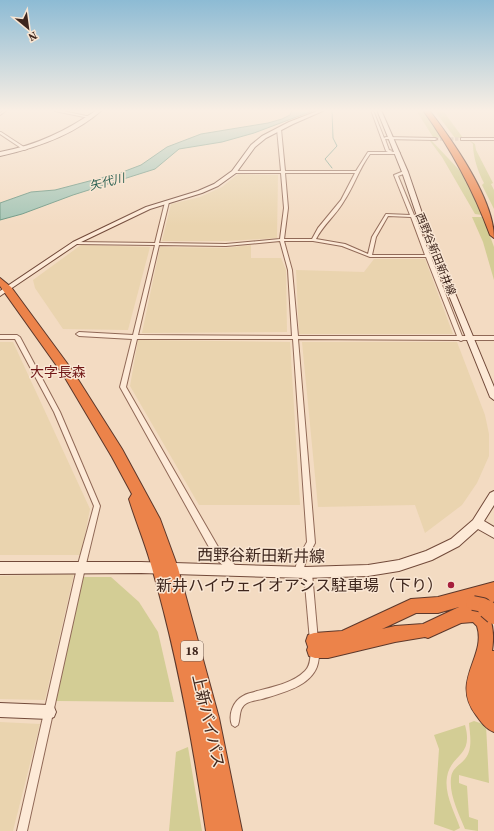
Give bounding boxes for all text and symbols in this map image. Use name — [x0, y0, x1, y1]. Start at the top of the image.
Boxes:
north arrow — [8, 8, 48, 48]
text: N — [25, 28, 40, 45]
water label: 矢代川 — [88, 169, 128, 194]
street label: 西野谷新田新井線 — [412, 211, 459, 298]
district label: 大字長森 — [30, 362, 86, 382]
street label: 西野谷新田新井線 — [197, 543, 325, 567]
place label: 新井ハイウェイオアシス駐車場（下り） — [156, 574, 443, 596]
marker: 新井ハイウェイオアシス駐車場（下り） — [446, 580, 456, 590]
road number: 18 — [181, 641, 203, 661]
street label: 上新バイパス — [188, 672, 230, 770]

